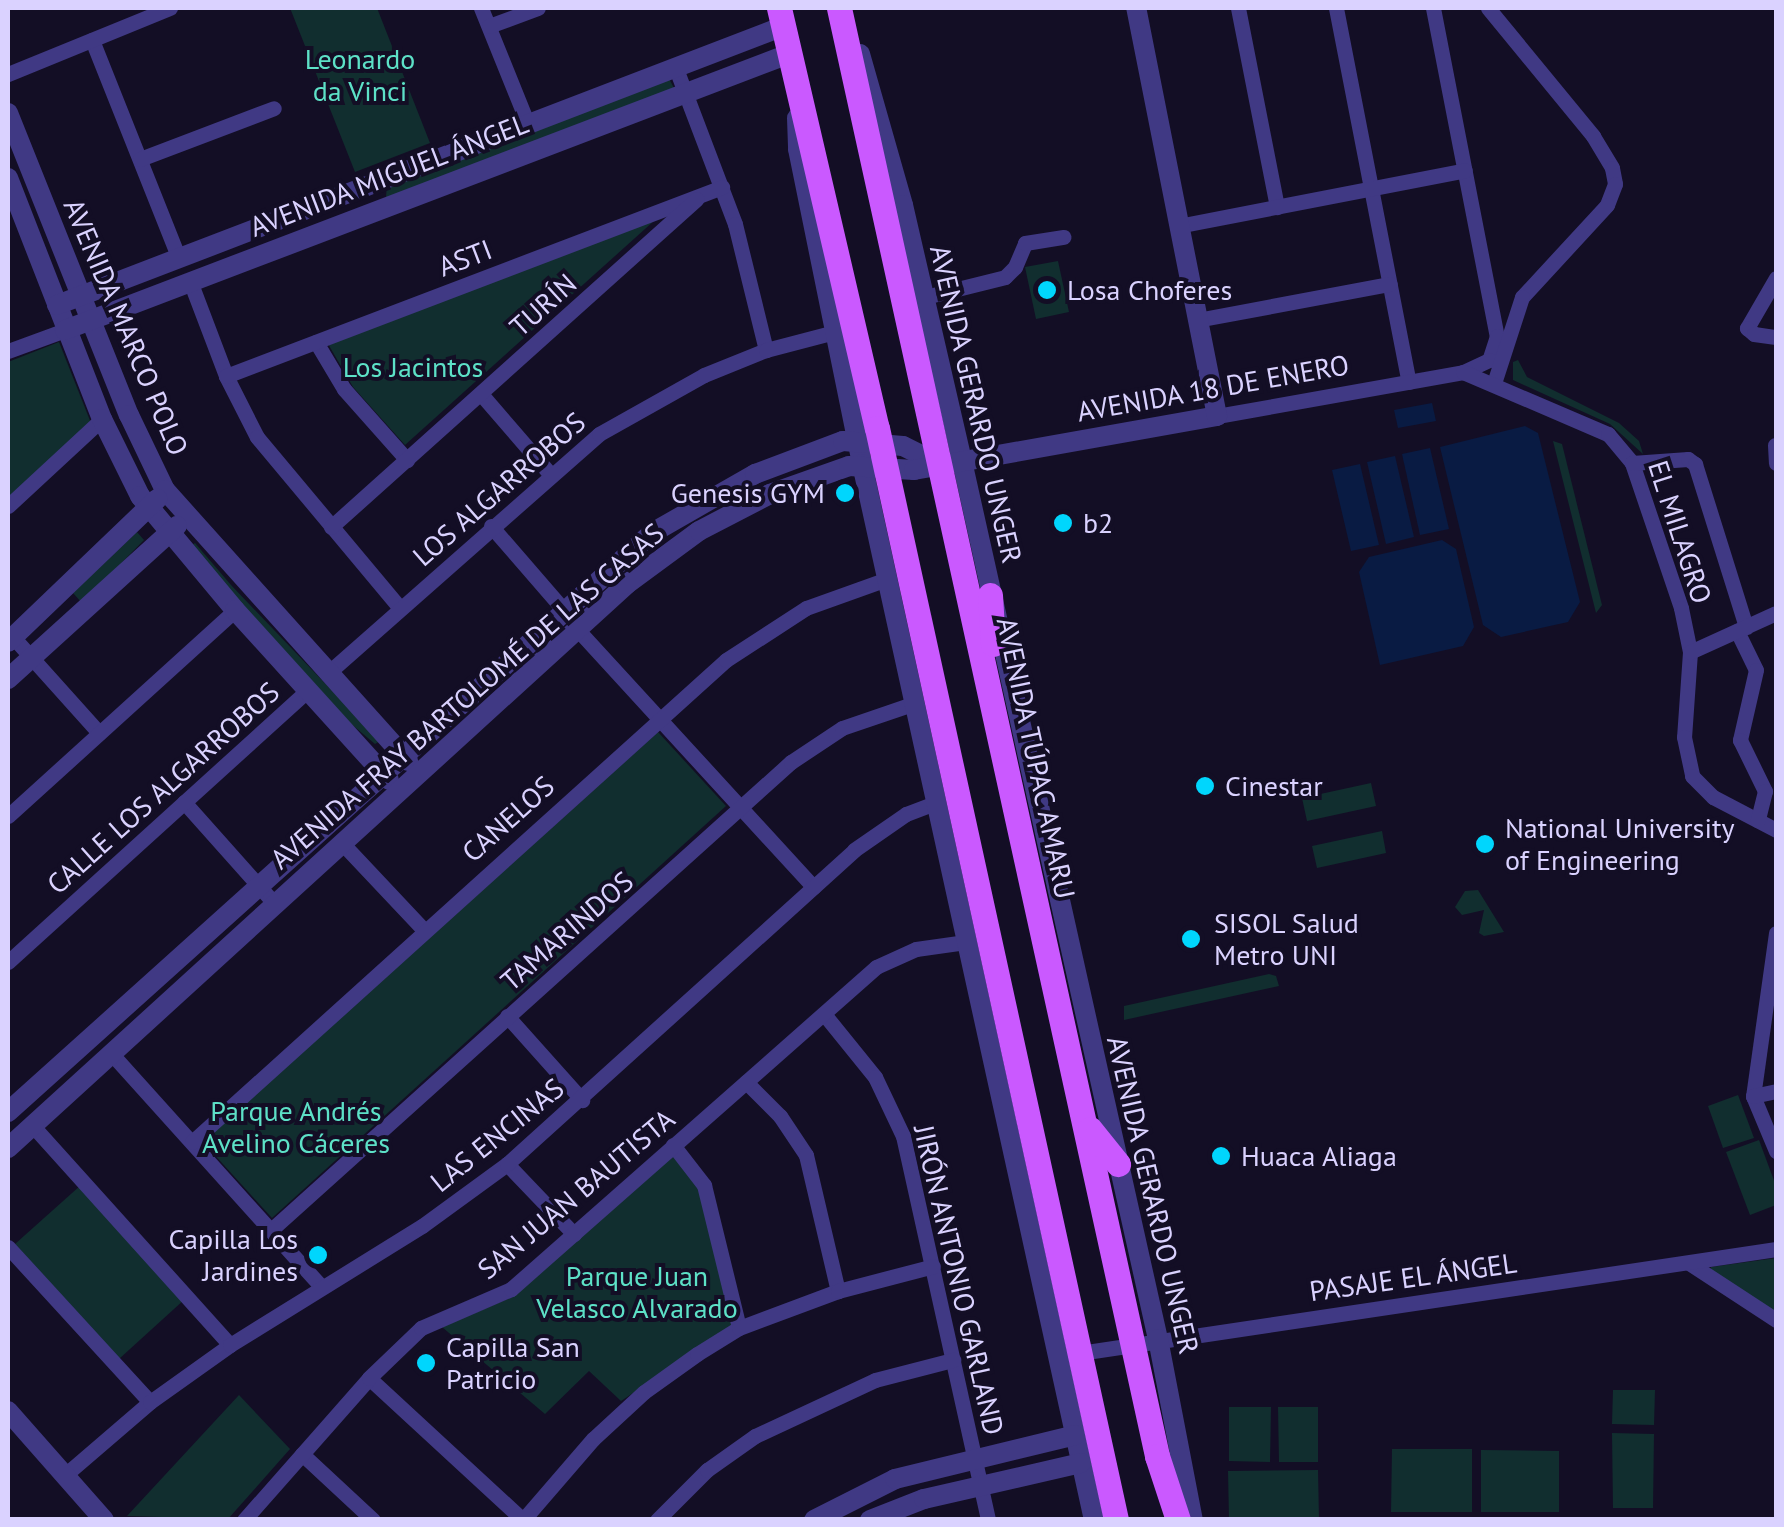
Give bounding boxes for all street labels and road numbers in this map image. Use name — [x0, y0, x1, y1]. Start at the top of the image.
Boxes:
street label: AVENIDA MIGUEL ÁNGEL — [243, 106, 535, 244]
street label: AVENIDA MARCO POLO — [57, 193, 195, 461]
street label: ASTI — [433, 232, 497, 284]
street label: AVENIDA GERARDO UNGER — [923, 241, 1029, 567]
street label: TURÍN — [503, 267, 583, 343]
street label: AVENIDA 18 DE ENERO — [1074, 347, 1352, 429]
street label: LOS ALGARROBOS — [406, 405, 592, 573]
street label: EL MILAGRO — [1641, 456, 1719, 608]
street label: AVENIDA FRAY BARTOLOMÉ DE LAS CASAS — [263, 515, 671, 877]
street label: AVENIDA TÚPAC AMARU — [989, 612, 1083, 904]
street label: CALLE LOS ALGARROBOS — [40, 675, 286, 901]
street label: CANELOS — [455, 769, 561, 869]
street label: TAMARINDOS — [494, 864, 640, 998]
street label: AVENIDA GERARDO UNGER — [1100, 1032, 1206, 1358]
street label: LAS ENCINAS — [424, 1071, 570, 1199]
street label: SAN JUAN BAUTISTA — [471, 1102, 681, 1286]
street label: JIRÓN ANTONIO GARLAND — [907, 1121, 1011, 1439]
street label: PASAJE EL ÁNGEL — [1306, 1246, 1520, 1308]

